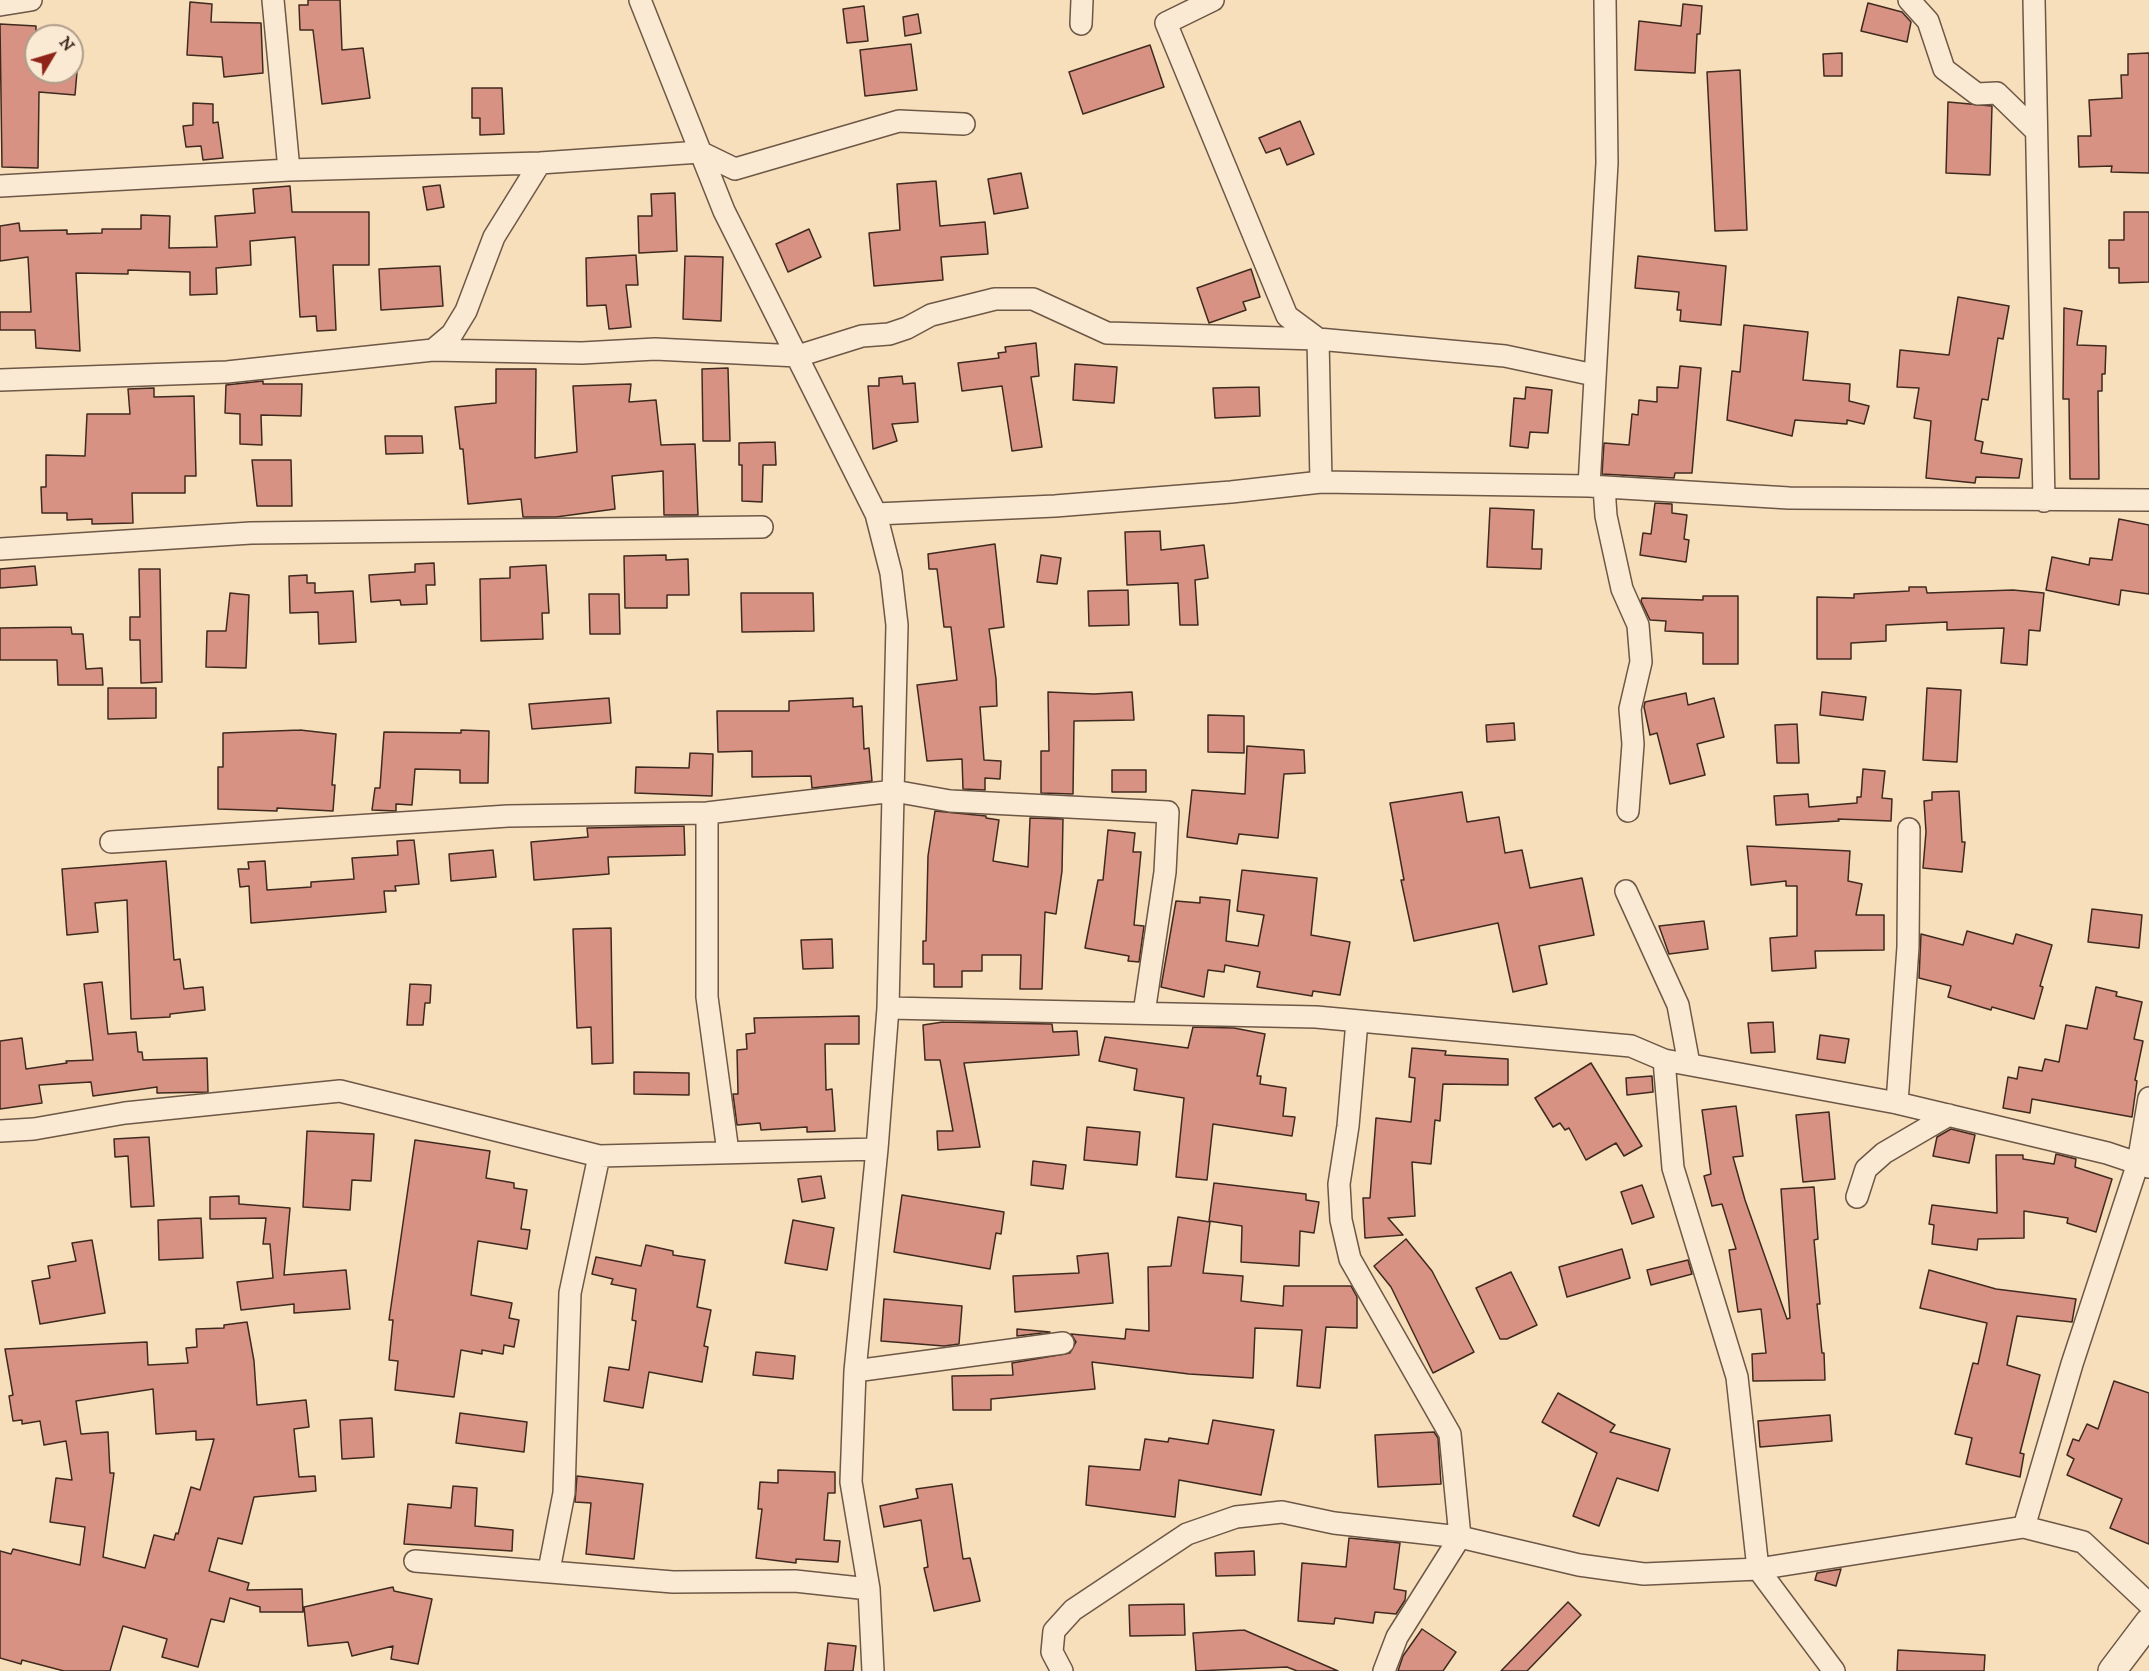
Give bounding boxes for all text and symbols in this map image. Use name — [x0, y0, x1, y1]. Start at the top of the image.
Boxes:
north arrow — [24, 24, 84, 84]
text: N — [55, 33, 79, 55]

